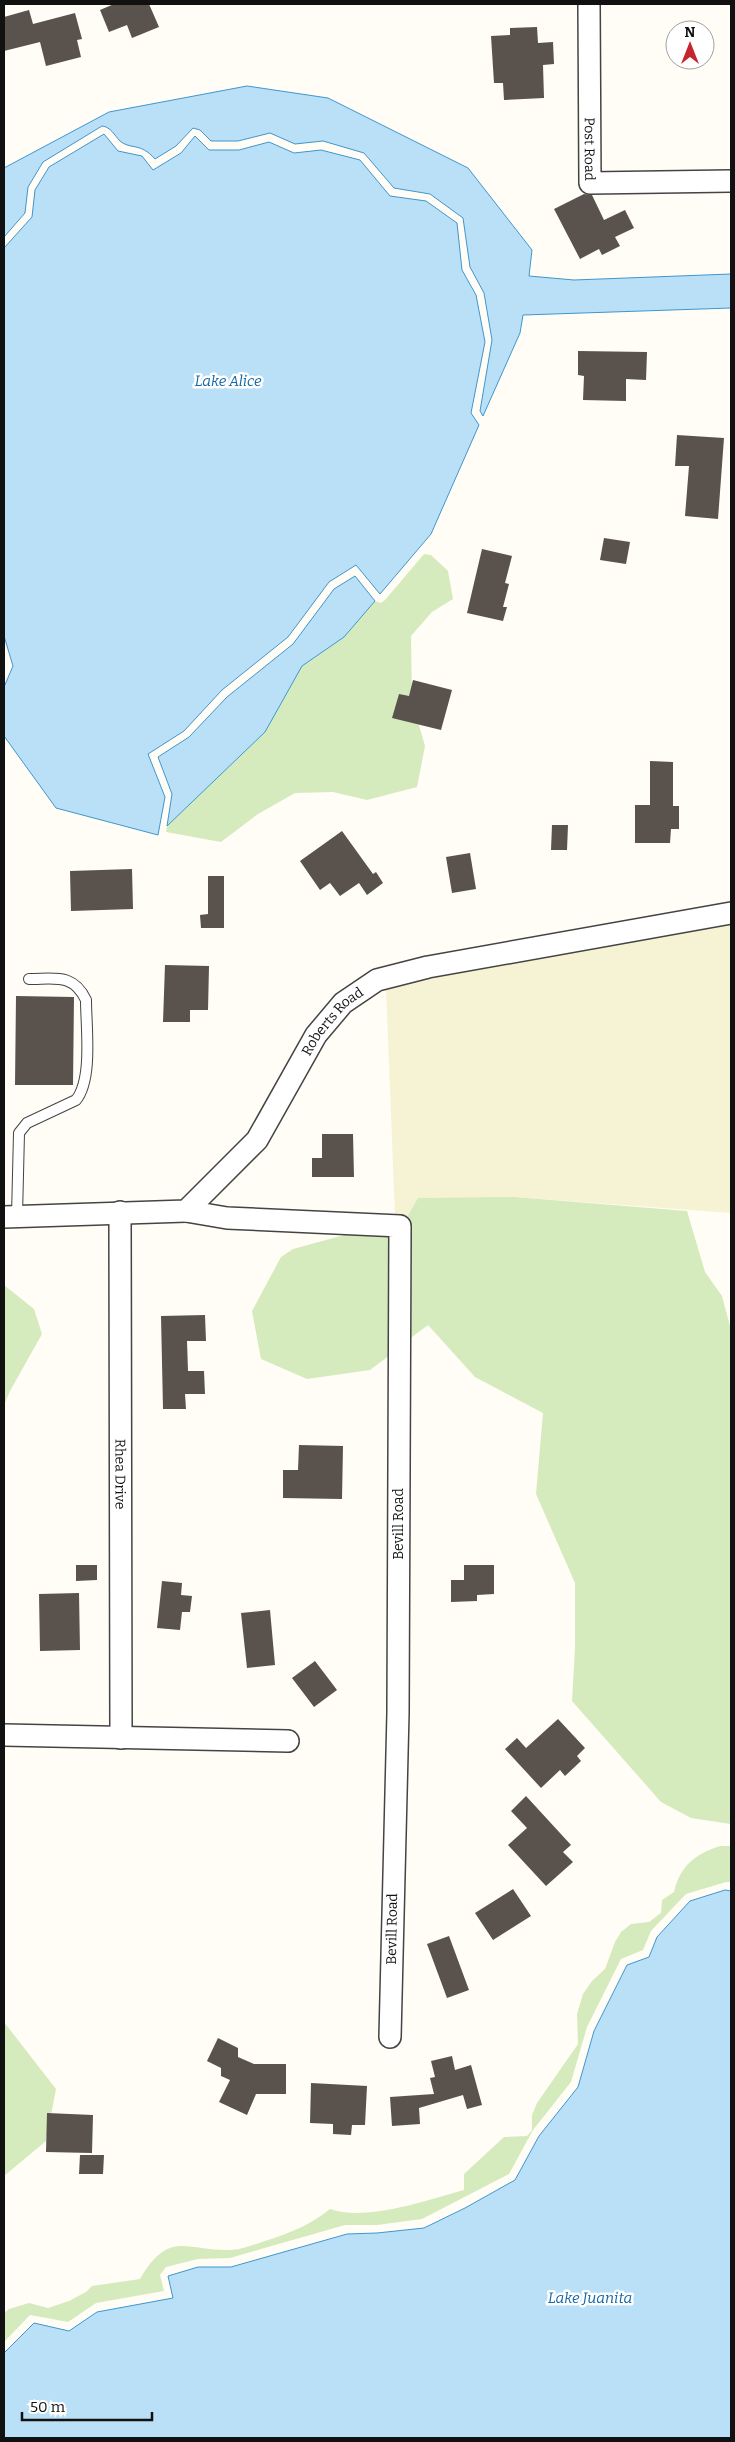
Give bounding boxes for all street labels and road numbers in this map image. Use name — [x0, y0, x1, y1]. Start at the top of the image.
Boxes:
street label: Post Road — [581, 117, 598, 181]
street label: Roberts Road — [298, 983, 366, 1058]
street label: Rhea Drive — [112, 1439, 129, 1509]
street label: Bevill Road — [390, 1488, 407, 1560]
street label: Bevill Road — [383, 1893, 401, 1965]

